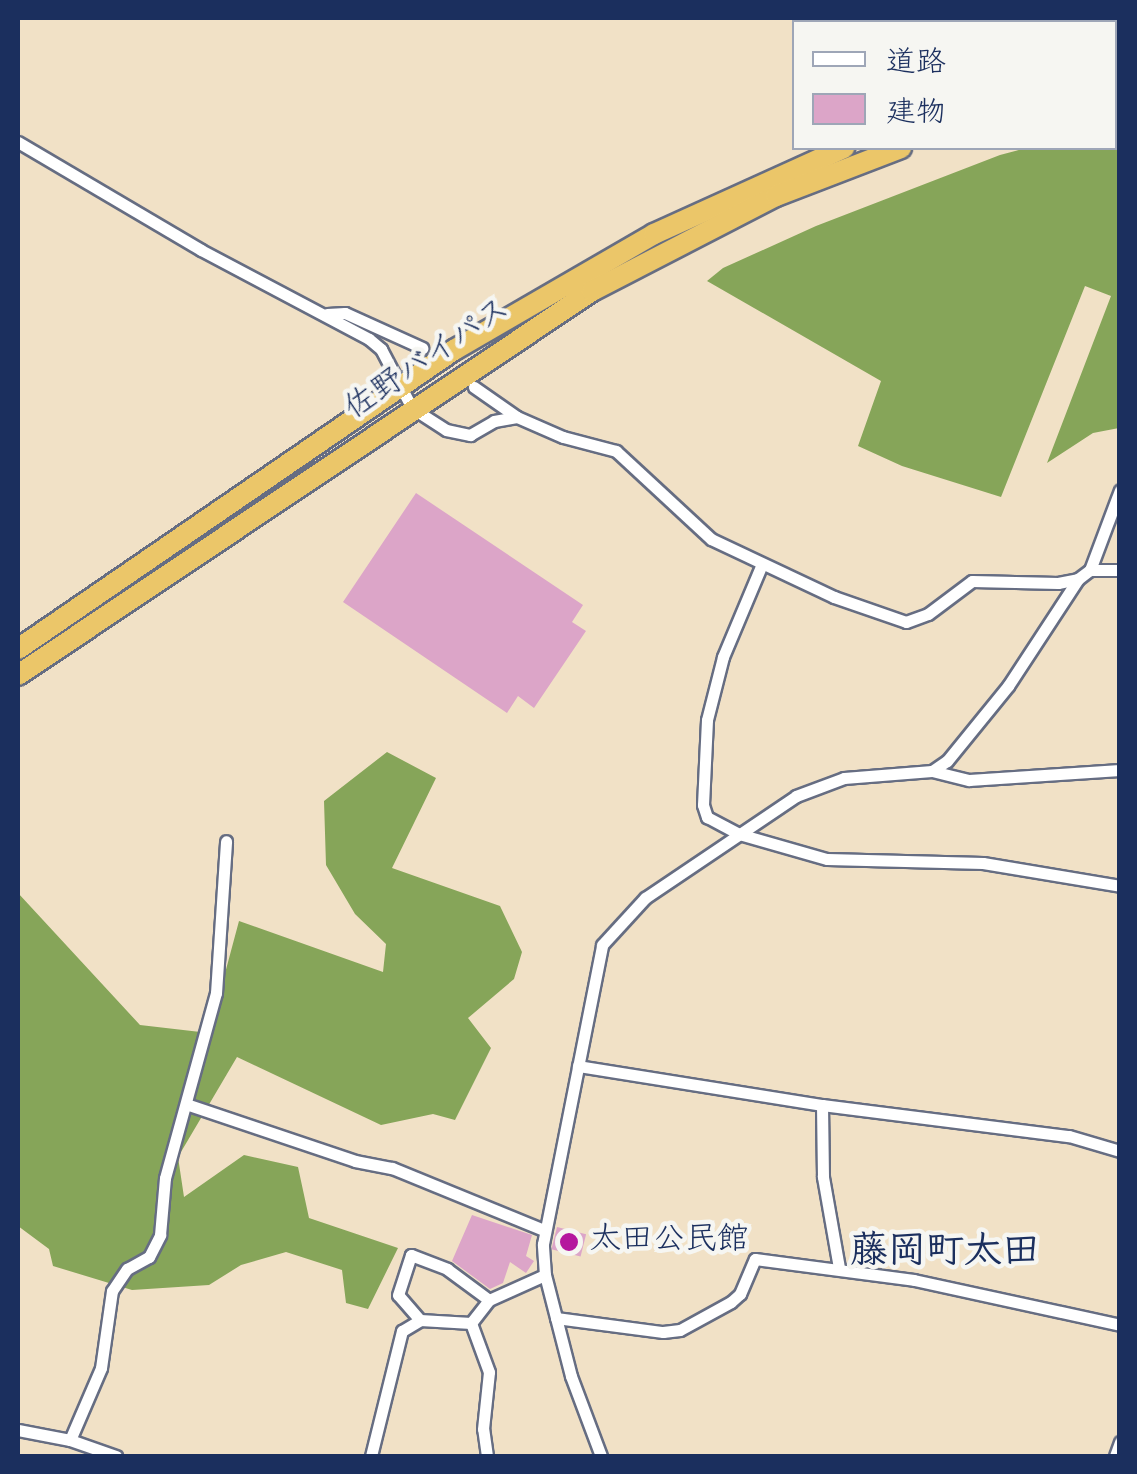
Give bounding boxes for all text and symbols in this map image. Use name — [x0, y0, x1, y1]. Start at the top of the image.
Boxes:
legend — [792, 20, 1117, 150]
text: 道路 — [886, 48, 946, 83]
text: 建物 — [886, 98, 946, 133]
street label: 佐野バイパス — [339, 291, 519, 431]
place label: 太田公民館 — [589, 1223, 749, 1261]
marker: 太田公民館 — [558, 1231, 580, 1253]
district label: 藤岡町太田 — [850, 1233, 1040, 1279]

